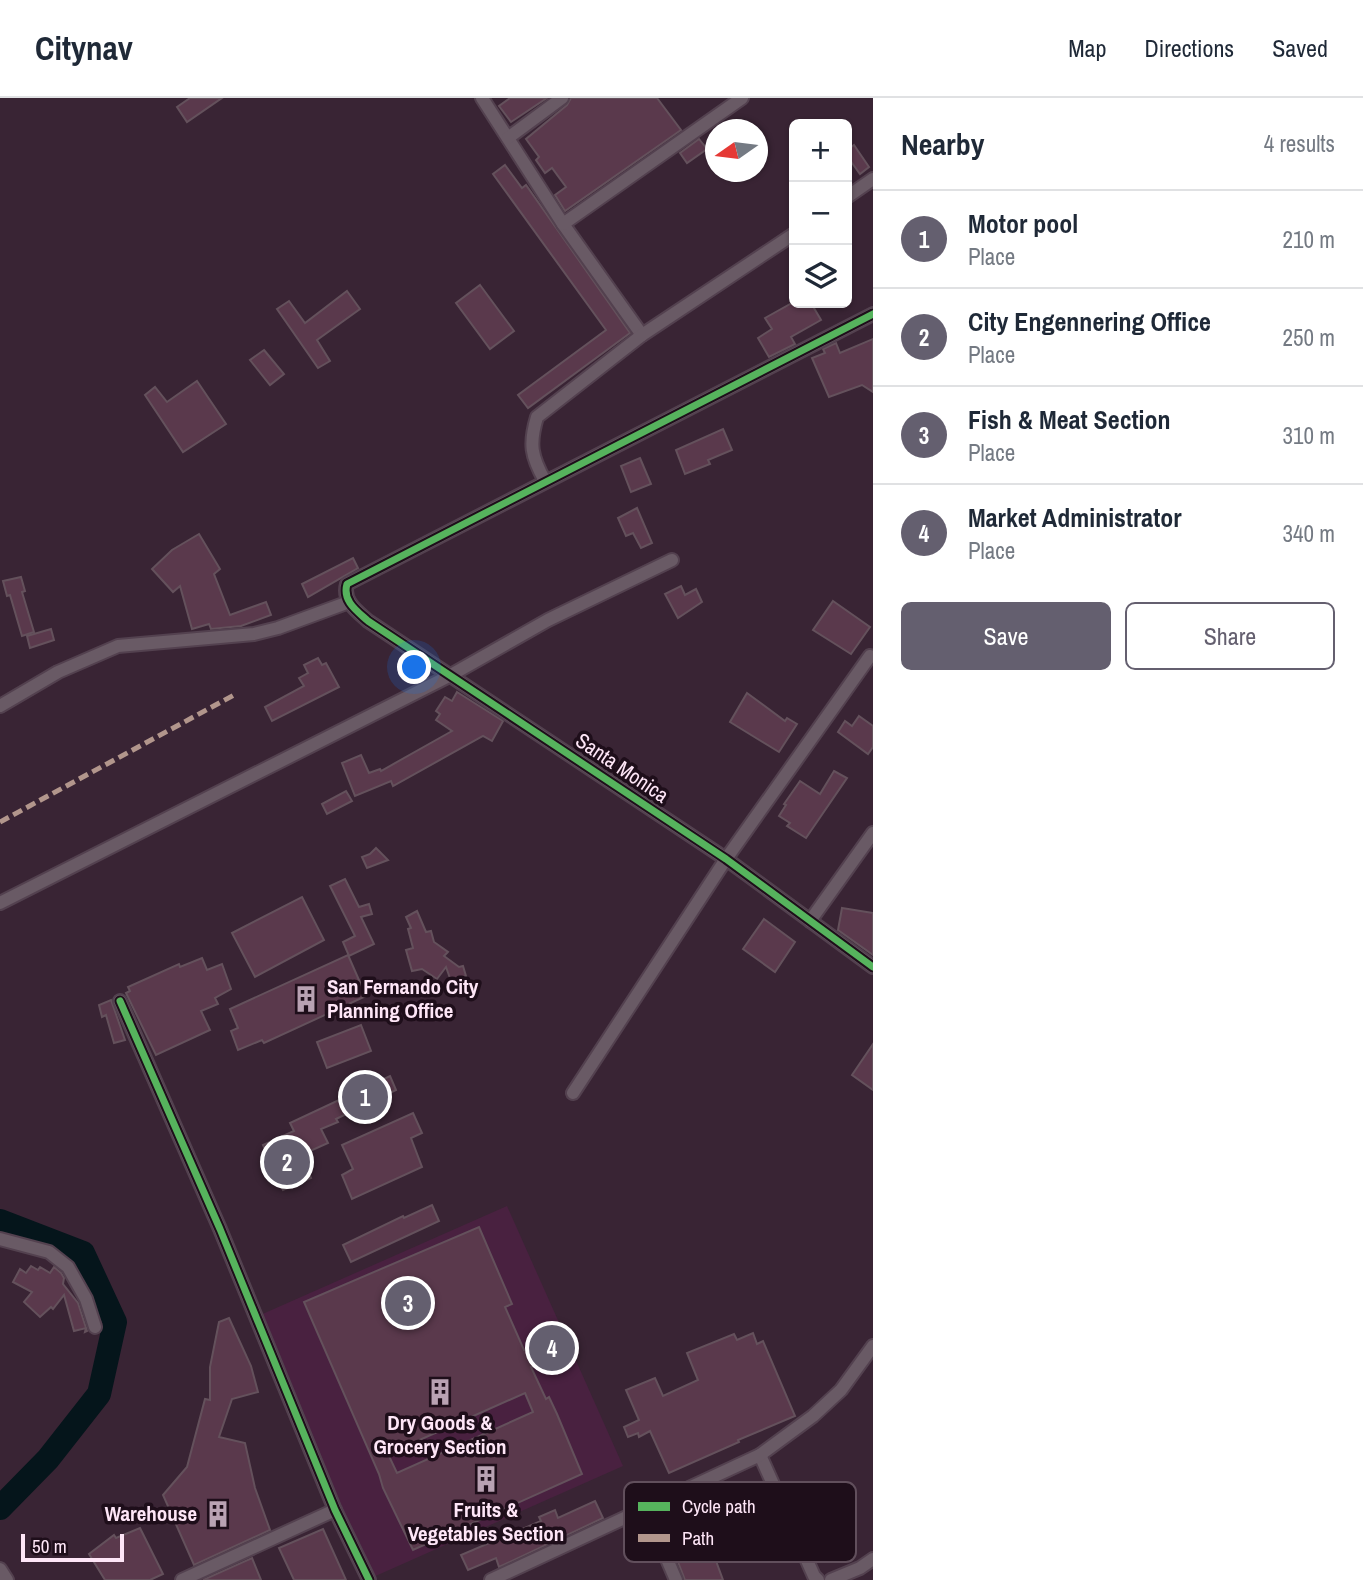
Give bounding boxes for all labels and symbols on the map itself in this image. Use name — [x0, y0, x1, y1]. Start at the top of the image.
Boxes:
north arrow — [705, 119, 768, 182]
your location — [397, 650, 431, 684]
street label: Santa Monica — [570, 726, 675, 810]
place label: San Fernando City Planning Office — [327, 972, 479, 1025]
building icon: San Fernando City Planning Office — [291, 984, 321, 1014]
pin: 1 — [342, 1071, 388, 1123]
pin: 2 — [264, 1136, 310, 1188]
pin: 3 — [385, 1277, 431, 1329]
pin: 4 — [529, 1322, 575, 1374]
building icon: Dry Goods & Grocery Section — [425, 1377, 455, 1407]
place label: Dry Goods & Grocery Section — [373, 1408, 507, 1461]
building icon: Fruits & Vegetables Section — [471, 1464, 501, 1494]
legend — [624, 1482, 856, 1562]
text: Cycle path — [682, 1493, 756, 1519]
place label: Fruits & Vegetables Section — [408, 1495, 564, 1548]
place label: Warehouse — [105, 1499, 197, 1528]
building icon: Warehouse — [203, 1499, 233, 1529]
text: Path — [682, 1525, 714, 1551]
scale bar — [21, 1531, 124, 1563]

